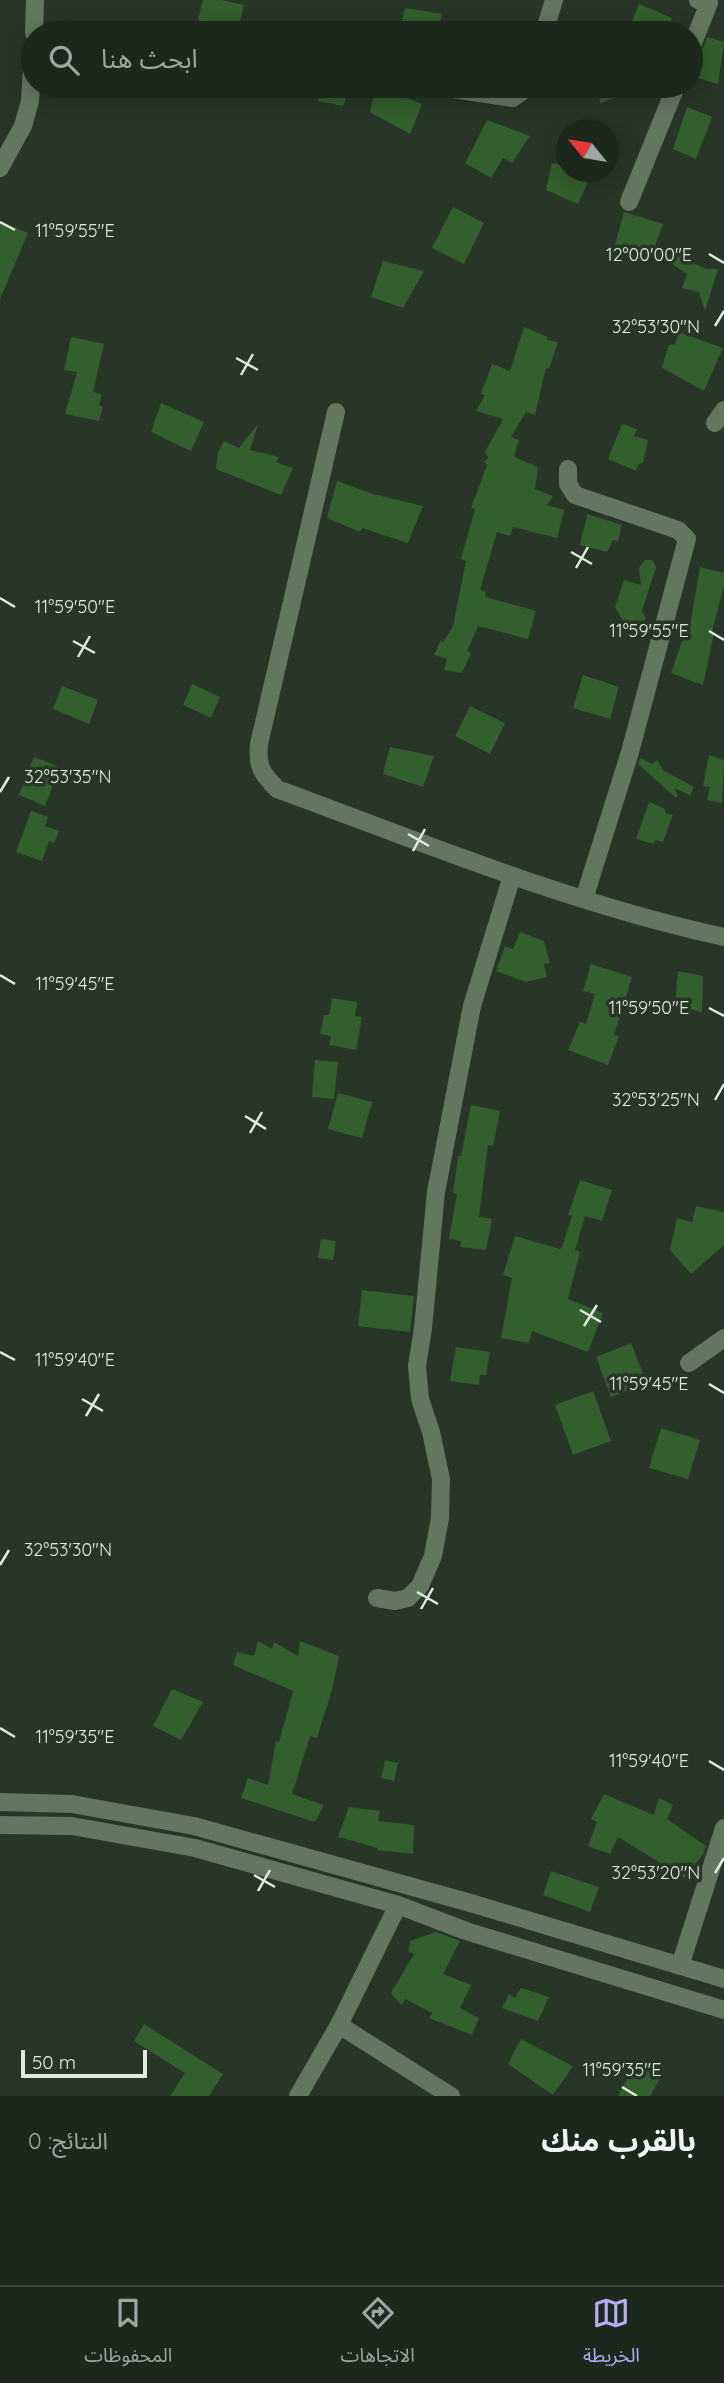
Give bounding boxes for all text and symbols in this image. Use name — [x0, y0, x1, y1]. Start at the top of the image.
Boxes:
search box — [21, 21, 703, 98]
icon: search — [45, 41, 83, 79]
text: ابحث هنا — [101, 42, 198, 75]
north arrow — [556, 119, 619, 182]
text: 11°59'55"E — [35, 219, 115, 242]
text: 12°00'00"E — [606, 243, 692, 266]
text: 32°53'30"N — [612, 315, 700, 338]
text: 11°59'50"E — [35, 595, 115, 618]
text: 11°59'55"E — [609, 619, 689, 642]
text: 32°53'35"N — [24, 765, 112, 788]
text: 11°59'45"E — [35, 972, 115, 995]
text: 11°59'50"E — [609, 996, 689, 1019]
text: 32°53'25"N — [612, 1088, 700, 1111]
text: 11°59'40"E — [35, 1348, 115, 1371]
text: 11°59'45"E — [609, 1372, 689, 1395]
text: 32°53'30"N — [24, 1538, 112, 1561]
text: 11°59'35"E — [36, 1725, 114, 1748]
text: 11°59'40"E — [609, 1749, 689, 1772]
text: 32°53'20"N — [612, 1861, 700, 1884]
scale bar — [21, 2047, 147, 2079]
text: 50 m — [32, 2050, 76, 2074]
text: 11°59'35"E — [583, 2058, 661, 2081]
text: بالقرب منك — [541, 2121, 696, 2159]
text: النتائج: 0 — [28, 2126, 108, 2155]
tab: المحفوظات — [84, 2294, 172, 2376]
tab: الاتجاهات — [341, 2294, 415, 2376]
tab: الخريطة — [583, 2294, 640, 2376]

